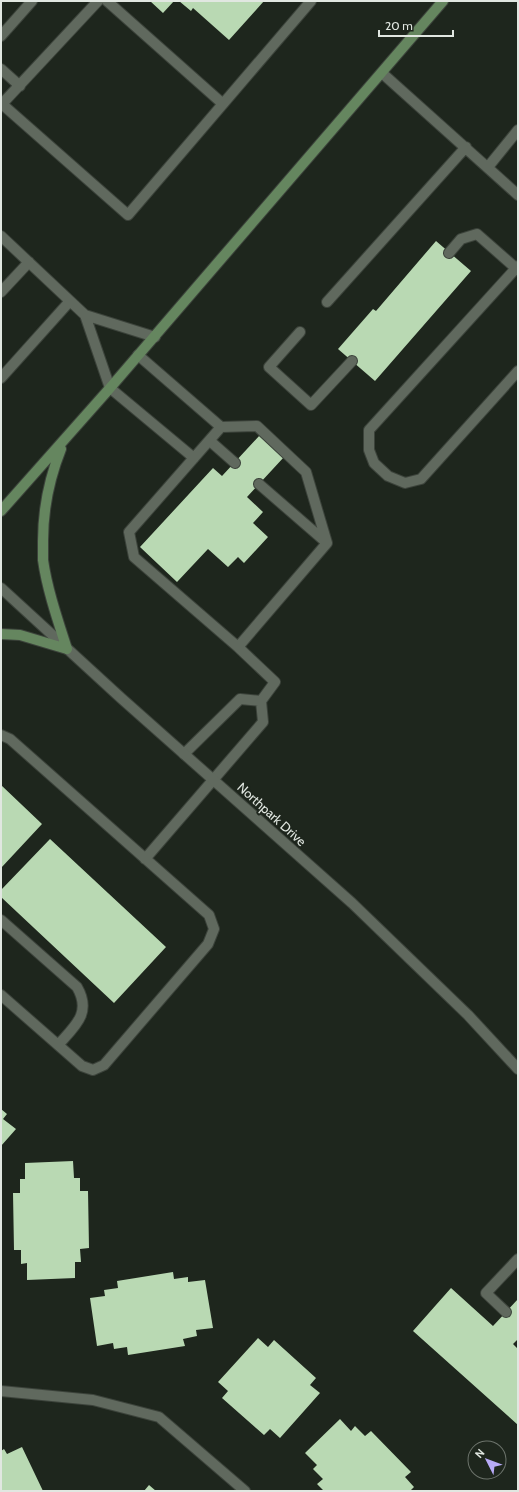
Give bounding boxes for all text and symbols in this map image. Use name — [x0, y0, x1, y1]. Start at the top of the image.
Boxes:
scale bar — [379, 12, 453, 38]
text: 20 m — [385, 18, 413, 33]
street label: Northpark Drive — [234, 779, 310, 849]
north arrow — [467, 1440, 507, 1480]
text: N — [472, 1446, 487, 1461]

